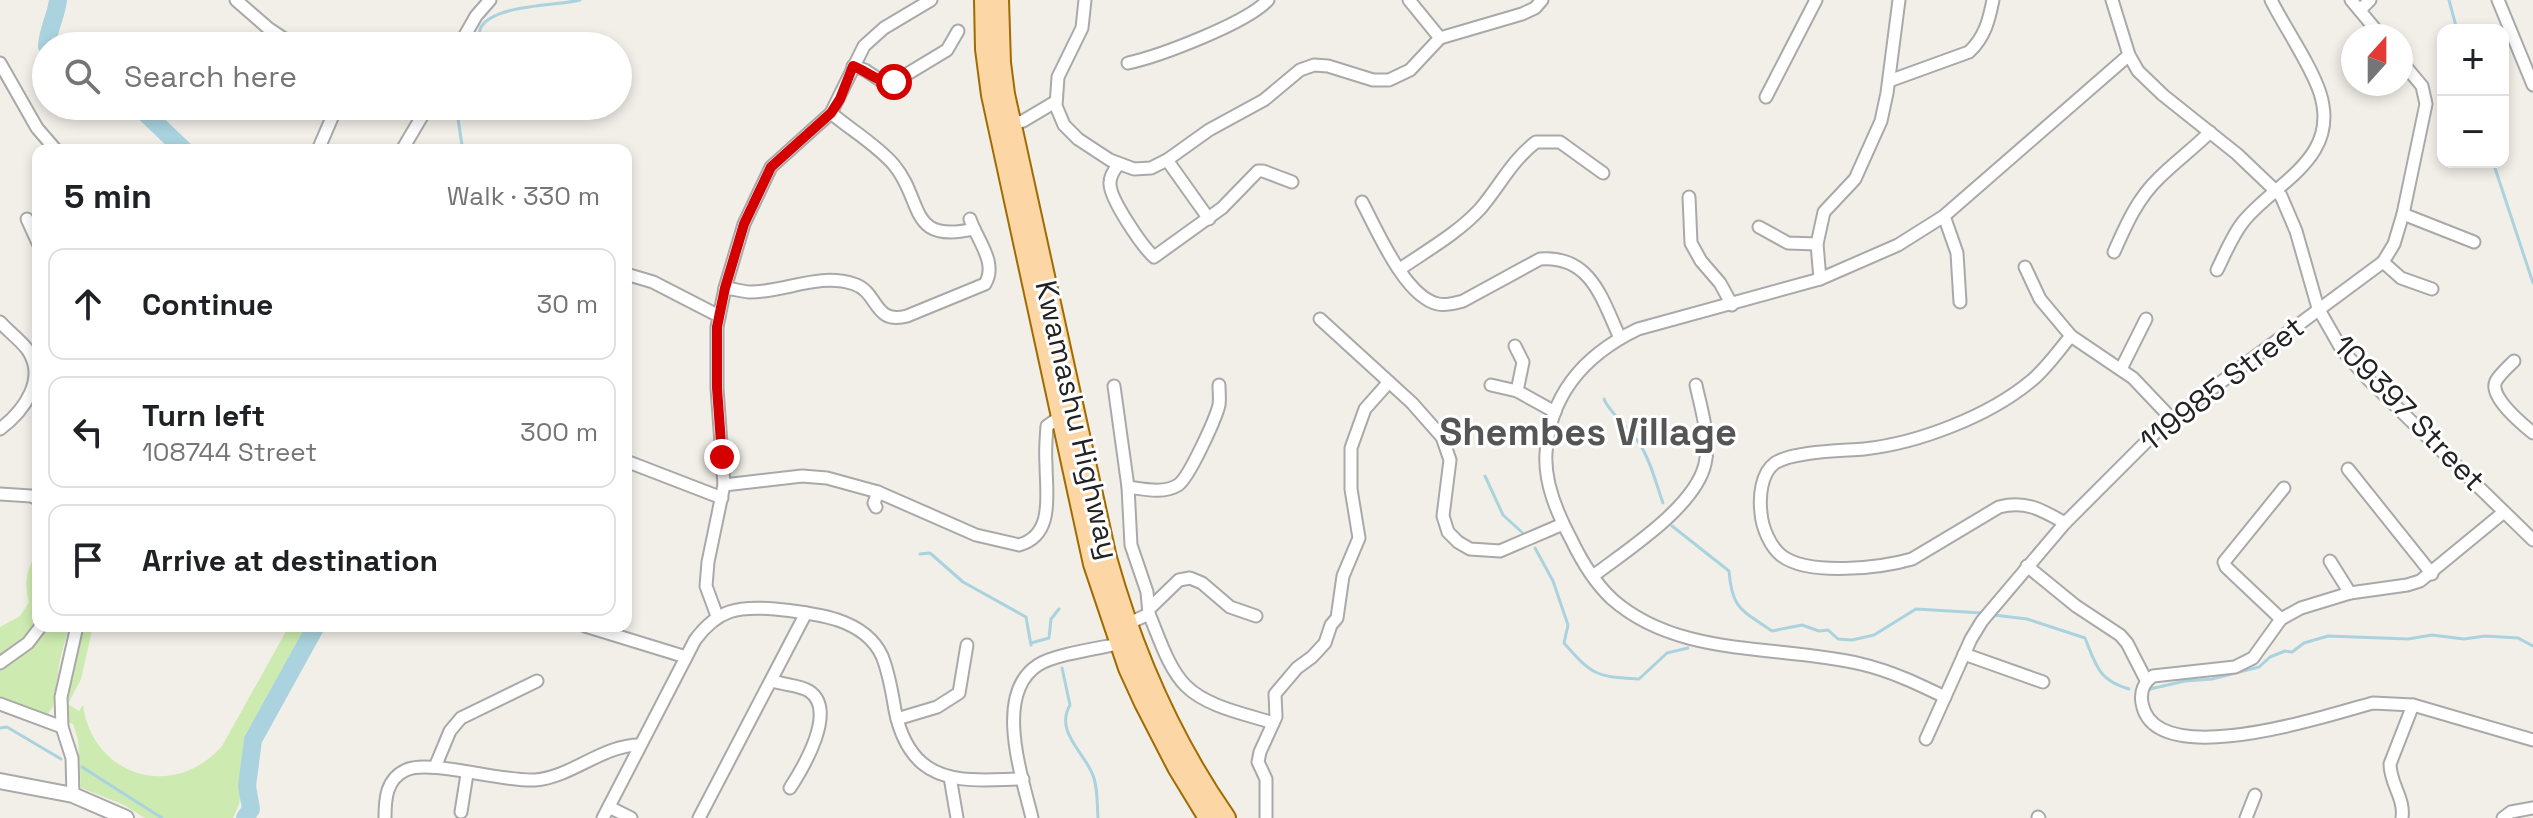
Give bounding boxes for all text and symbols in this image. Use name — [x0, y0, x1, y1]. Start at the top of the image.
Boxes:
north arrow — [2341, 24, 2413, 96]
map controls — [2437, 24, 2509, 168]
button: + — [2437, 24, 2509, 96]
search box — [32, 32, 632, 120]
icon: search — [60, 54, 104, 98]
text: Search here — [124, 57, 297, 96]
route start — [876, 64, 912, 100]
button: − — [2437, 96, 2509, 168]
text: 5 min — [64, 175, 152, 218]
text: Walk · 330 m — [447, 179, 600, 213]
street label: Kwamashu Highway — [1026, 277, 1129, 563]
icon: ahead — [66, 282, 110, 326]
text: Continue — [142, 285, 273, 324]
text: 30 m — [537, 287, 598, 321]
street label: 119985 Street — [2132, 307, 2312, 460]
street label: 109397 Street — [2325, 326, 2494, 499]
text: Turn left — [142, 396, 265, 435]
district label: Shembes Village — [1439, 408, 1737, 456]
icon: left — [66, 410, 110, 454]
text: 300 m — [520, 415, 598, 449]
text: 108744 Street — [142, 435, 317, 469]
route end — [704, 439, 740, 475]
icon: arrive — [66, 538, 110, 582]
text: Arrive at destination — [142, 541, 438, 580]

